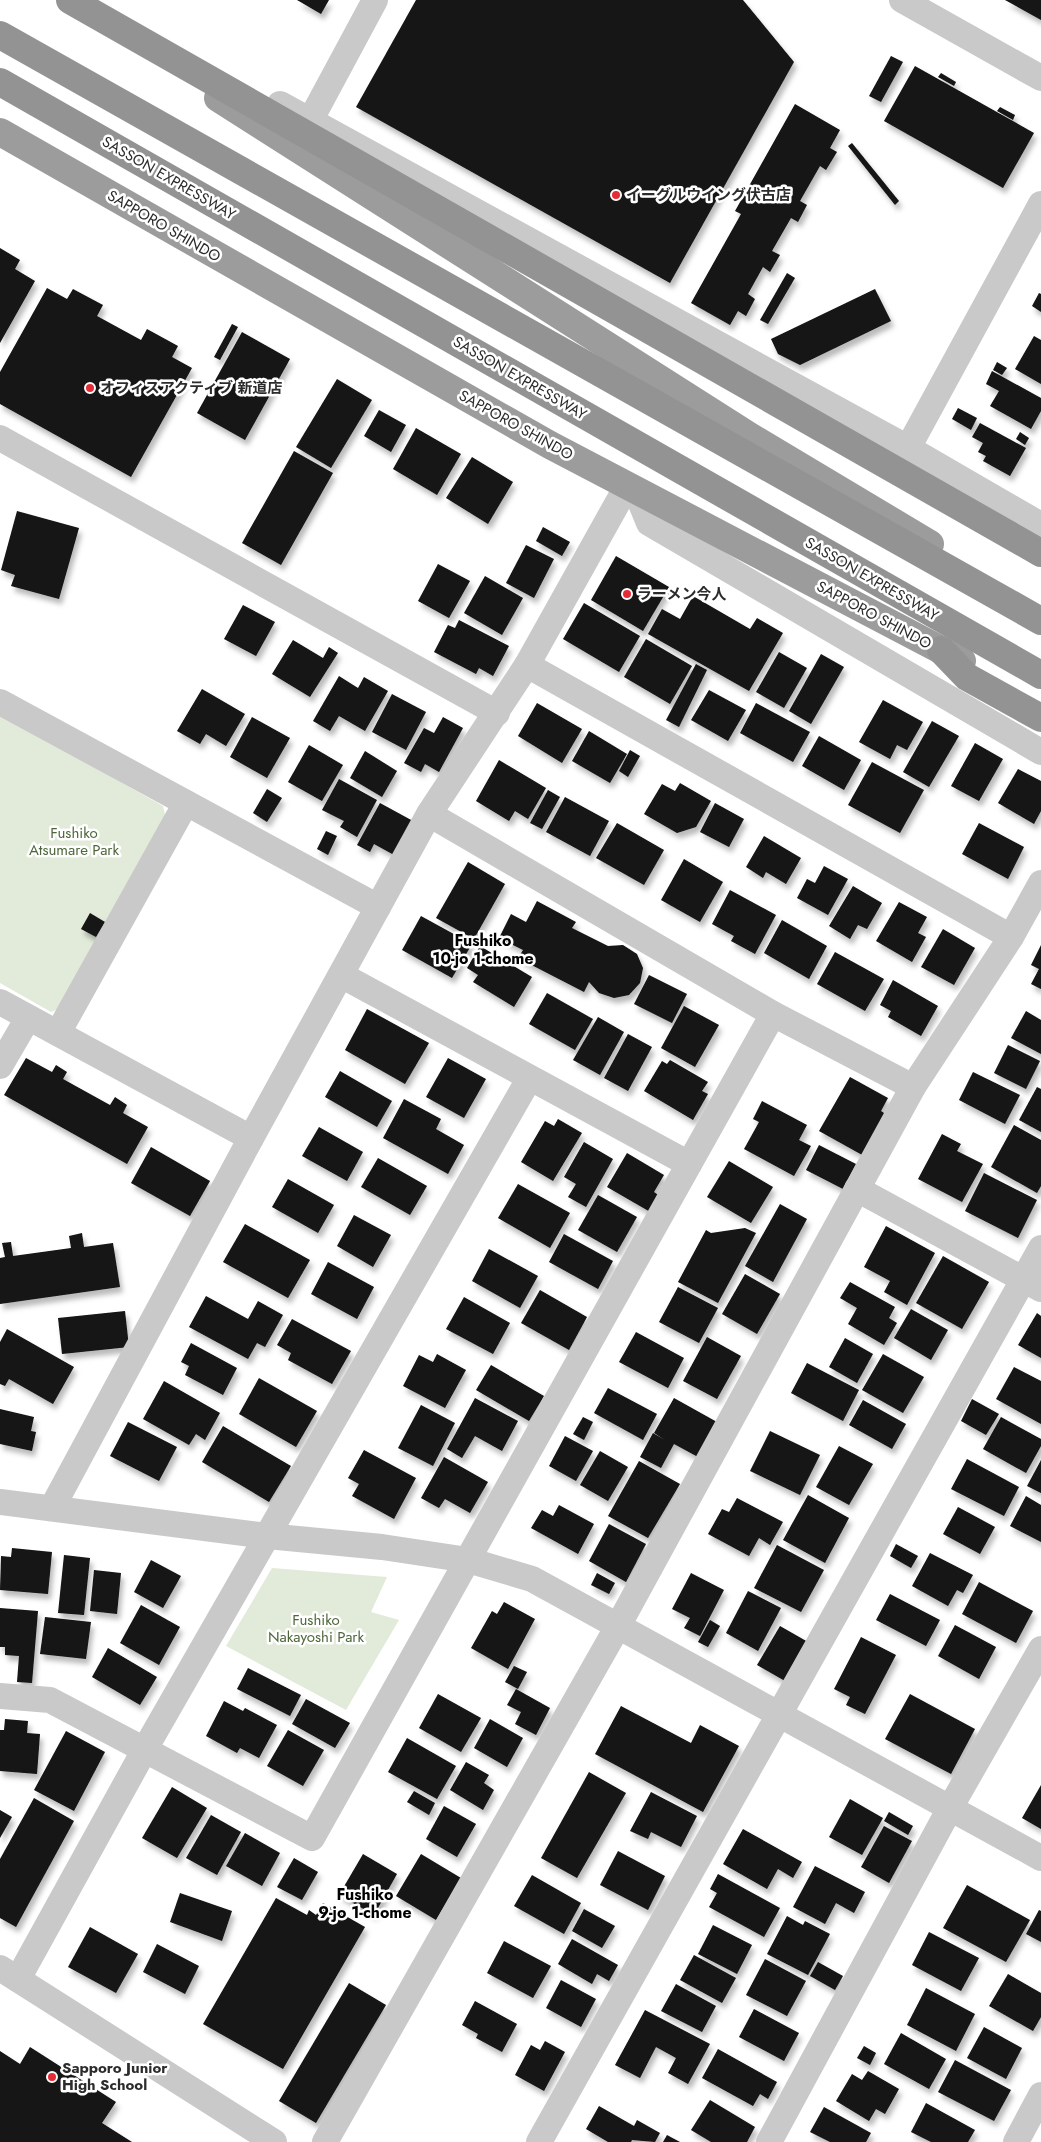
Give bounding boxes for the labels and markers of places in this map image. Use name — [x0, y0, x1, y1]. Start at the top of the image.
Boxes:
place label: イーグルウイング伏古店 — [626, 184, 791, 206]
marker: イーグルウイング伏古店 — [610, 189, 622, 201]
place label: オフィスアクティブ 新道店 — [100, 377, 283, 399]
marker: オフィスアクティブ 新道店 — [84, 382, 96, 394]
place label: ラーメン今人 — [637, 583, 726, 605]
marker: ラーメン今人 — [621, 588, 633, 600]
place label: Sapporo Junior High School — [62, 2057, 168, 2096]
marker: Sapporo Junior High School — [46, 2071, 58, 2083]

